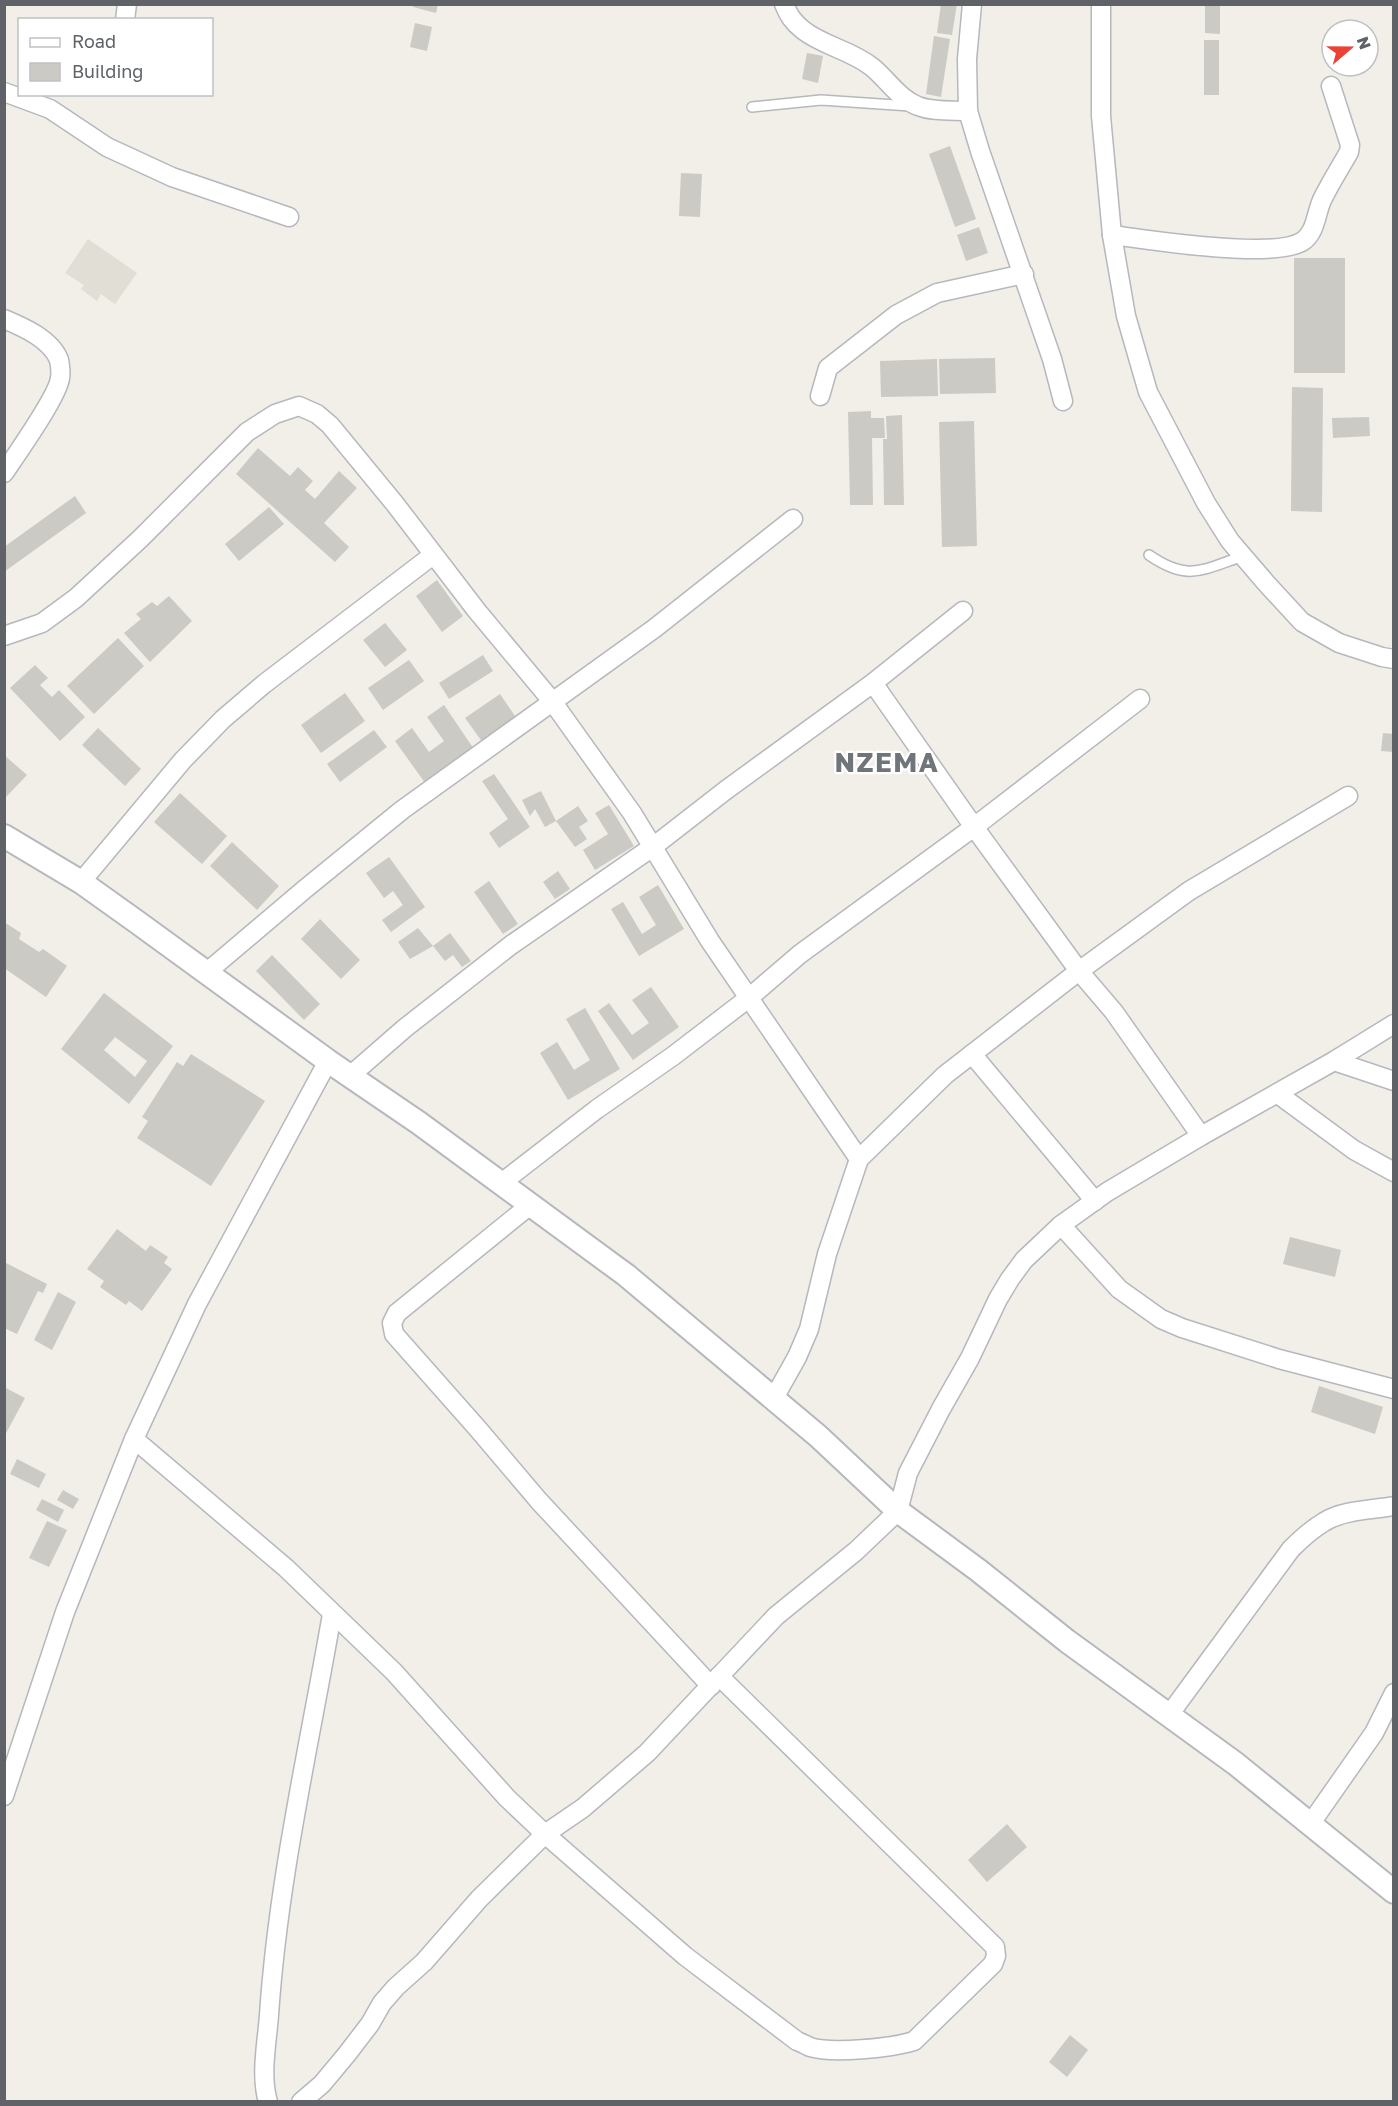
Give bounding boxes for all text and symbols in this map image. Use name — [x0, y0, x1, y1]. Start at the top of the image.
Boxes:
legend — [18, 18, 213, 96]
north arrow — [1320, 18, 1380, 78]
text: Road — [72, 30, 116, 52]
text: N — [1353, 34, 1376, 52]
text: Building — [72, 60, 143, 82]
district label: NZEMA — [834, 746, 940, 778]

